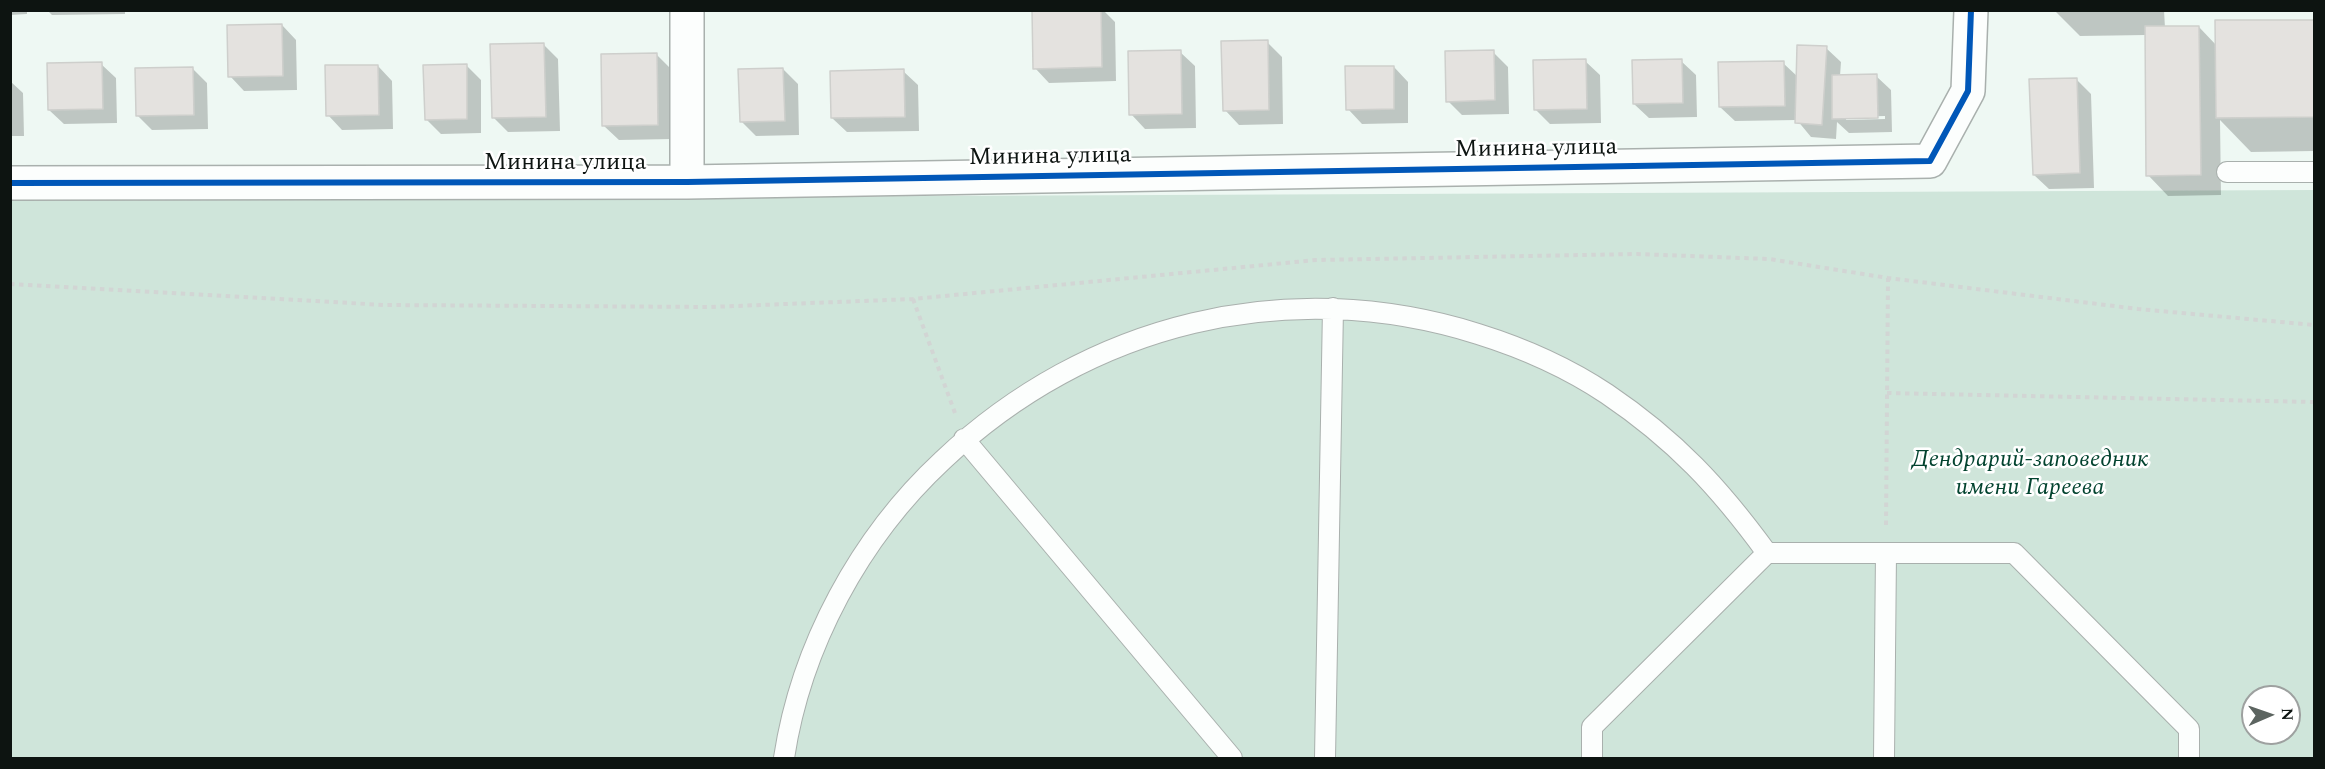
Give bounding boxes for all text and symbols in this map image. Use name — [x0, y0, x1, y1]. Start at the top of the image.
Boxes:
street label: Минина улица — [1454, 134, 1618, 166]
street label: Минина улица — [968, 142, 1132, 174]
street label: Минина улица — [484, 150, 646, 178]
park label: Дендрарий-заповедник имени Гареева — [1911, 447, 2149, 503]
north arrow — [2241, 685, 2301, 745]
text: N — [2275, 707, 2299, 721]

